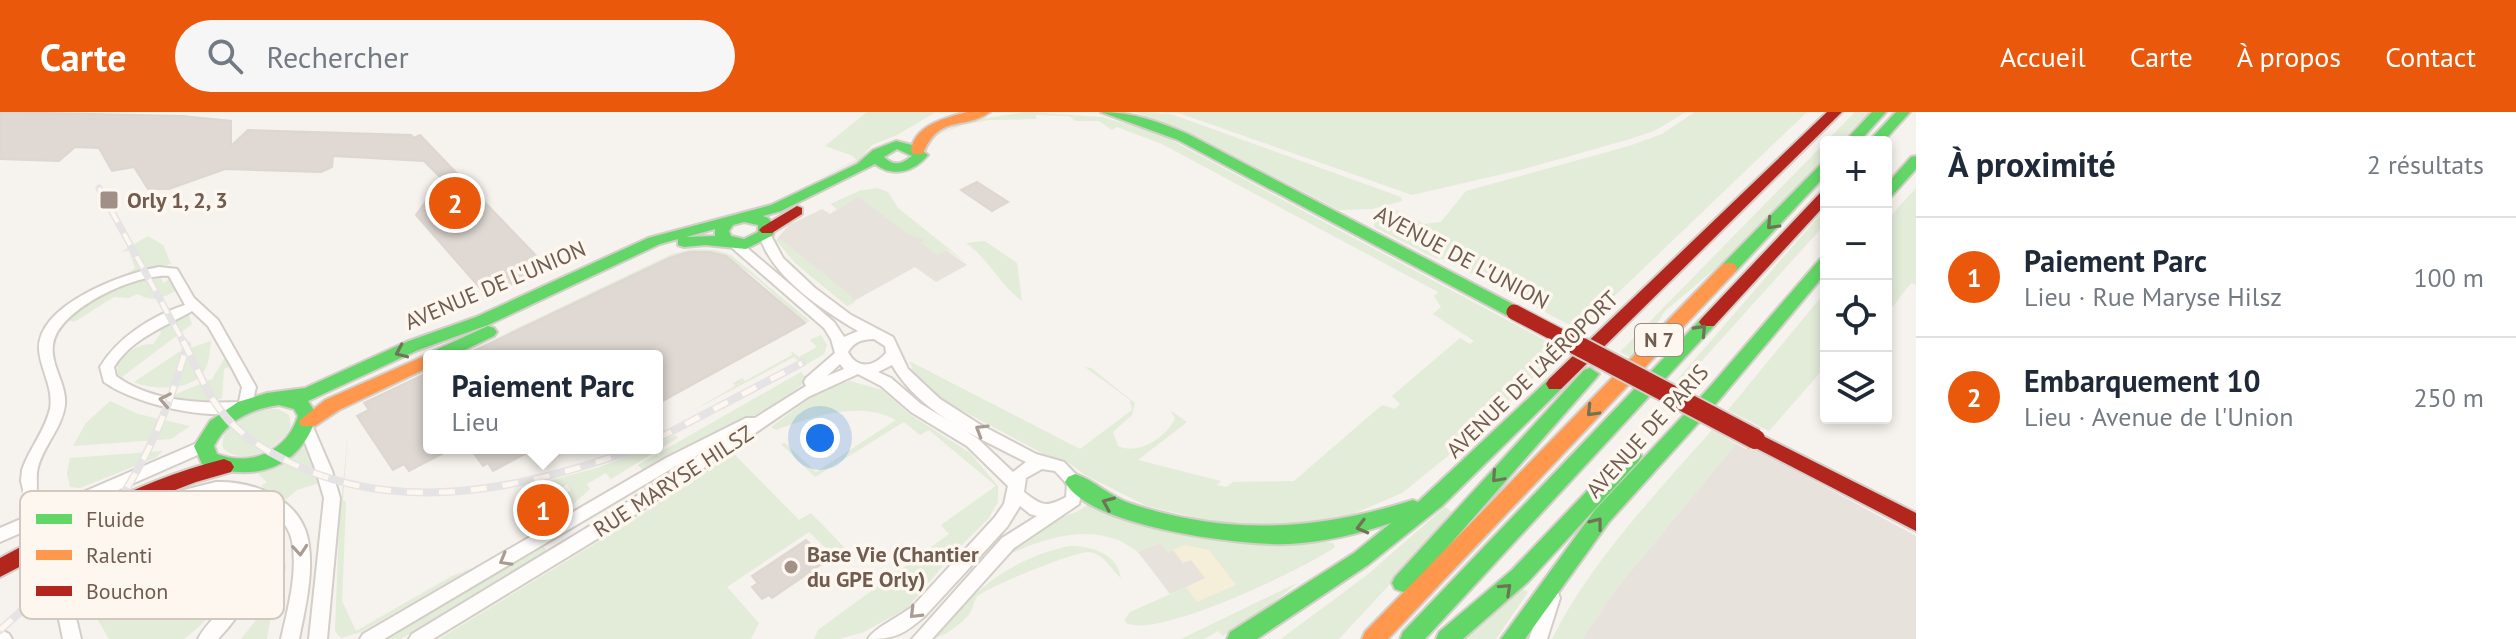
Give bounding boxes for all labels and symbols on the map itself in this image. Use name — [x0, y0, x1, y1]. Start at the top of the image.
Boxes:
pin: 2 — [429, 173, 481, 233]
place label: Orly 1, 2, 3 — [127, 186, 228, 214]
marker: Orly 1, 2, 3 — [98, 189, 120, 211]
street label: AVENUE DE L'UNION — [1370, 199, 1554, 315]
one-way arrow — [1767, 214, 1781, 229]
street label: AVENUE DE L'UNION — [400, 234, 590, 336]
street label: AVENUE DE L'AÉROPORT — [1440, 285, 1624, 463]
road number: N 7 — [1635, 324, 1683, 356]
one-way arrow — [1691, 325, 1706, 339]
one-way arrow — [394, 342, 409, 358]
street label: AVENUE DE PARIS — [1580, 358, 1714, 504]
one-way arrow — [158, 393, 171, 410]
one-way arrow — [1586, 402, 1601, 416]
your location — [800, 418, 840, 458]
street label: RUE MARYSE HILSZ — [588, 419, 758, 543]
one-way arrow — [975, 424, 990, 440]
one-way arrow — [1492, 468, 1507, 482]
pin: 1 — [517, 480, 569, 540]
legend — [20, 491, 284, 619]
one-way arrow — [1102, 496, 1116, 512]
text: Fluide — [86, 505, 145, 533]
one-way arrow — [1355, 518, 1369, 535]
one-way arrow — [1587, 518, 1601, 532]
place label: Base Vie (Chantier du GPE Orly) — [807, 540, 979, 593]
text: Ralenti — [86, 541, 153, 569]
one-way arrow — [291, 544, 308, 557]
one-way arrow — [499, 550, 514, 566]
marker: Base Vie (Chantier du GPE Orly) — [782, 558, 800, 576]
text: Bouchon — [86, 577, 168, 605]
one-way arrow — [1497, 584, 1512, 598]
one-way arrow — [910, 604, 924, 618]

